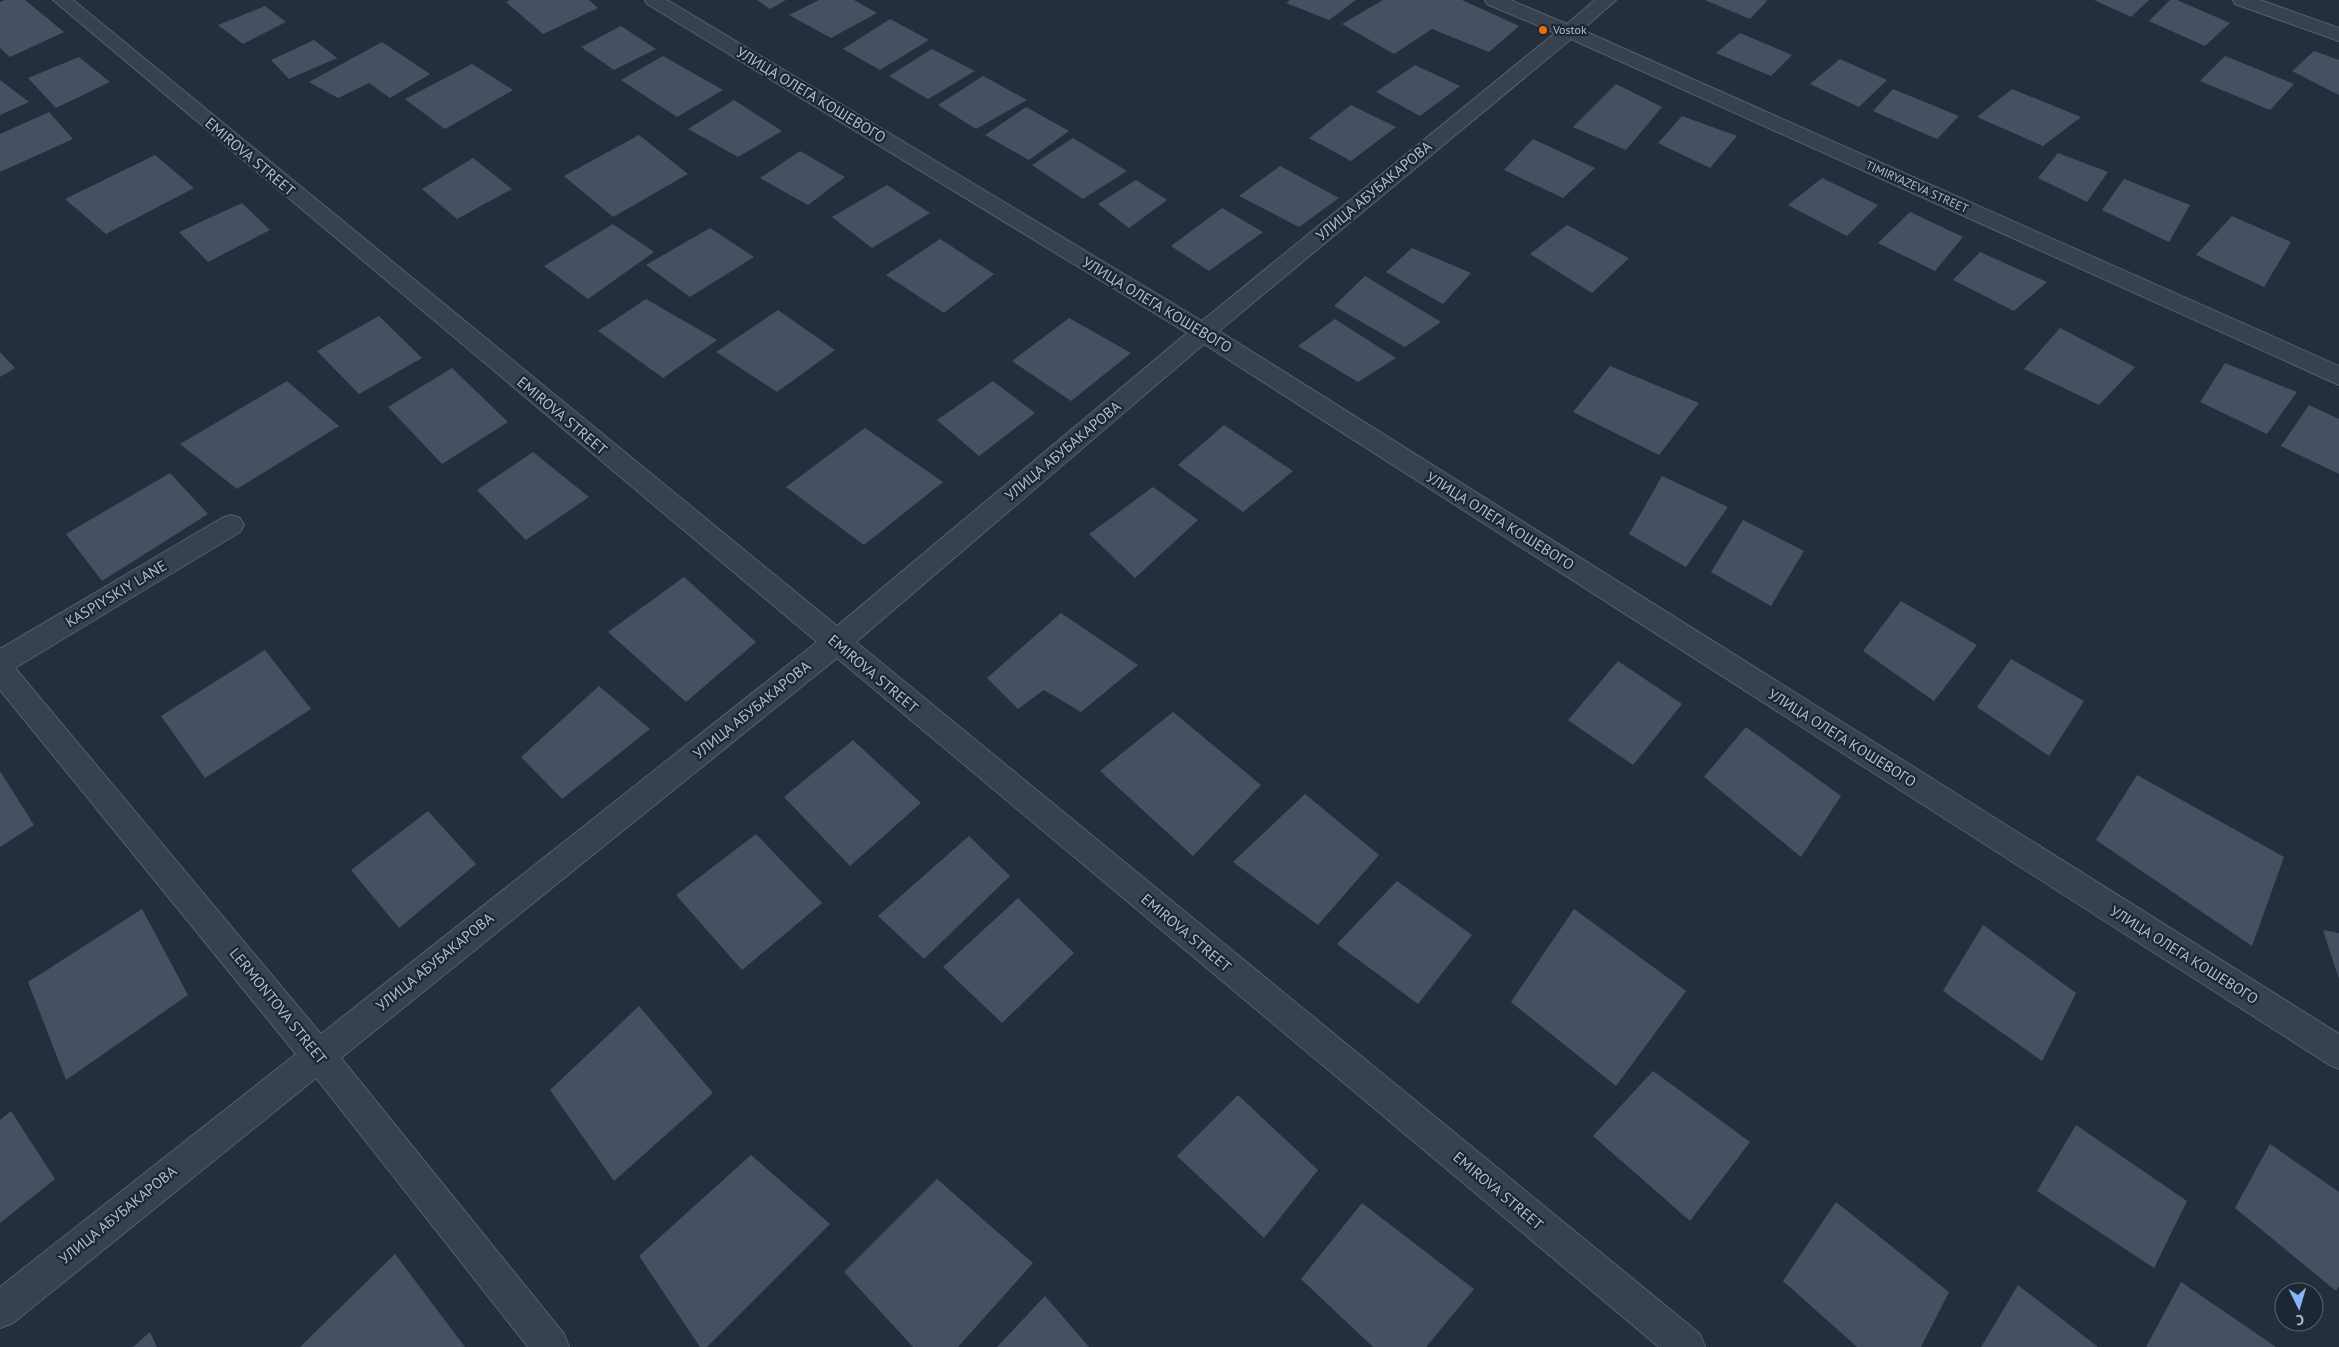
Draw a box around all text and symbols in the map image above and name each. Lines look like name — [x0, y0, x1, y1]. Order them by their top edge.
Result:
place label: Vostok — [1552, 22, 1587, 37]
marker: Vostok — [1537, 24, 1549, 36]
street label: УЛИЦА ОЛЕГА КОШЕВОГО — [733, 42, 889, 147]
street label: EMIROVA STREET — [201, 113, 300, 200]
street label: УЛИЦА АБУБАКАРОВА — [1312, 136, 1436, 245]
street label: TIMIRYAZEVA STREET — [1863, 157, 1971, 216]
street label: УЛИЦА ОЛЕГА КОШЕВОГО — [1079, 252, 1235, 357]
street label: EMIROVA STREET — [513, 372, 612, 459]
street label: УЛИЦА АБУБАКАРОВА — [1001, 396, 1125, 505]
street label: УЛИЦА ОЛЕГА КОШЕВОГО — [1423, 467, 1578, 574]
street label: KASPIYSKIY LANE — [62, 556, 170, 631]
street label: EMIROVA STREET — [824, 630, 923, 717]
street label: УЛИЦА АБУБАКАРОВА — [689, 656, 814, 763]
street label: УЛИЦА ОЛЕГА КОШЕВОГО — [1765, 684, 1920, 791]
street label: EMIROVA STREET — [1137, 889, 1236, 976]
street label: УЛИЦА ОЛЕГА КОШЕВОГО — [2107, 901, 2262, 1008]
street label: УЛИЦА АБУБАКАРОВА — [372, 908, 497, 1015]
street label: LERMONTOVA STREET — [226, 944, 332, 1068]
street label: EMIROVA STREET — [1449, 1147, 1548, 1234]
street label: УЛИЦА АБУБАКАРОВА — [55, 1161, 180, 1268]
north arrow — [2274, 1282, 2324, 1332]
text: С — [2295, 1311, 2305, 1329]

